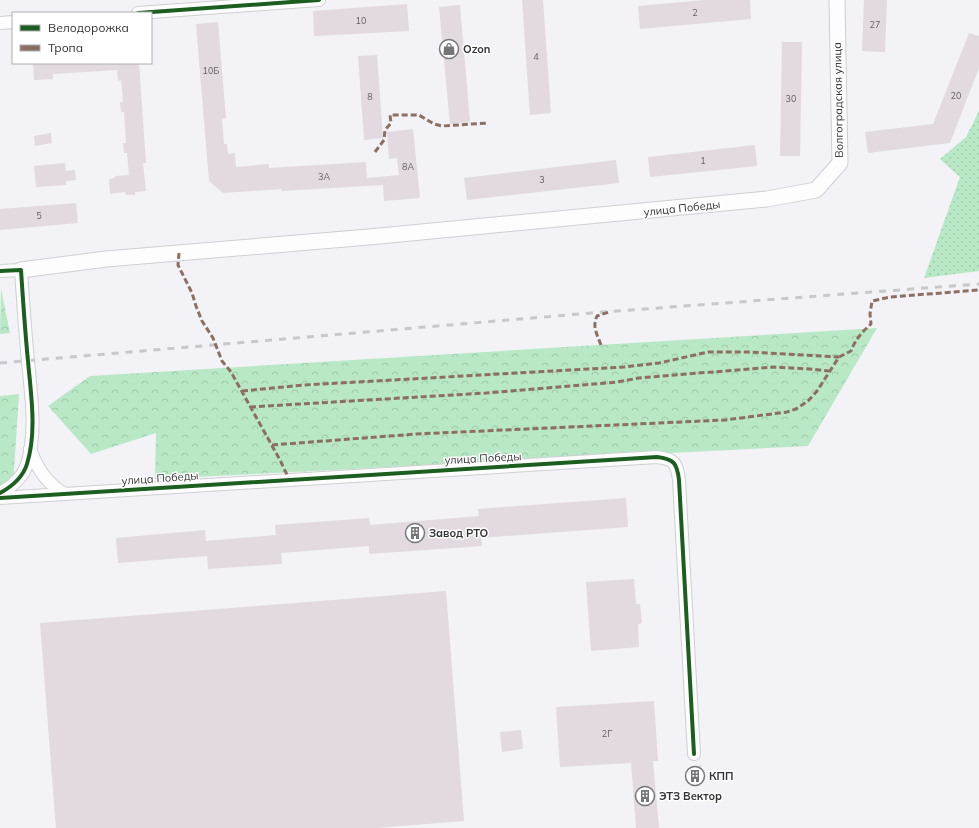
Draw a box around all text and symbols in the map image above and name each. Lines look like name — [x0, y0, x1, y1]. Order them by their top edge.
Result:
house number: 2 — [692, 7, 698, 18]
legend — [12, 12, 152, 64]
house number: 10 — [356, 15, 366, 26]
house number: 27 — [870, 19, 880, 30]
text: Велодорожка — [48, 20, 129, 35]
shop icon: Ozon — [438, 38, 460, 60]
text: Тропа — [48, 40, 83, 55]
place label: Ozon — [463, 42, 490, 56]
street label: Волгоградская улица — [830, 42, 846, 158]
house number: 4 — [533, 51, 539, 62]
house number: 10Б — [203, 65, 219, 76]
house number: 20 — [951, 90, 961, 101]
house number: 8 — [367, 91, 373, 102]
house number: 30 — [786, 93, 796, 104]
house number: 1 — [700, 155, 706, 166]
house number: 8А — [402, 161, 414, 172]
house number: 3А — [318, 171, 330, 182]
house number: 3 — [539, 174, 545, 185]
street label: улица Победы — [643, 197, 721, 219]
house number: 5 — [36, 210, 42, 221]
street label: улица Победы — [444, 449, 522, 467]
street label: улица Победы — [121, 468, 199, 488]
building icon: Завод РТО — [404, 522, 426, 544]
place label: Завод РТО — [429, 526, 489, 540]
house number: 2Г — [602, 728, 612, 739]
building icon: КПП — [684, 765, 706, 787]
place label: КПП — [709, 769, 734, 783]
building icon: ЭТЗ Вектор — [634, 785, 656, 807]
place label: ЭТЗ Вектор — [659, 789, 722, 803]

